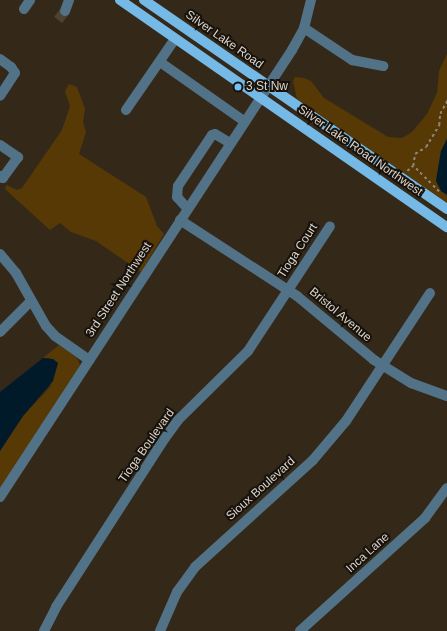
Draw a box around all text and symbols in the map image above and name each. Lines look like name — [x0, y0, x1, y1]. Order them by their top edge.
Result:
street label: Silver Lake Road — [182, 8, 266, 72]
place label: 3 St Nw — [246, 80, 288, 94]
marker: 3 St Nw — [233, 82, 243, 92]
street label: Silver Lake Road Northwest — [295, 102, 425, 200]
street label: Tioga Court — [275, 221, 321, 281]
street label: 3rd Street Northwest — [83, 240, 155, 340]
street label: Bristol Avenue — [306, 285, 374, 345]
street label: Tioga Boulevard — [116, 406, 178, 486]
street label: Sioux Boulevard — [224, 454, 298, 524]
street label: Inca Lane — [344, 530, 392, 576]

